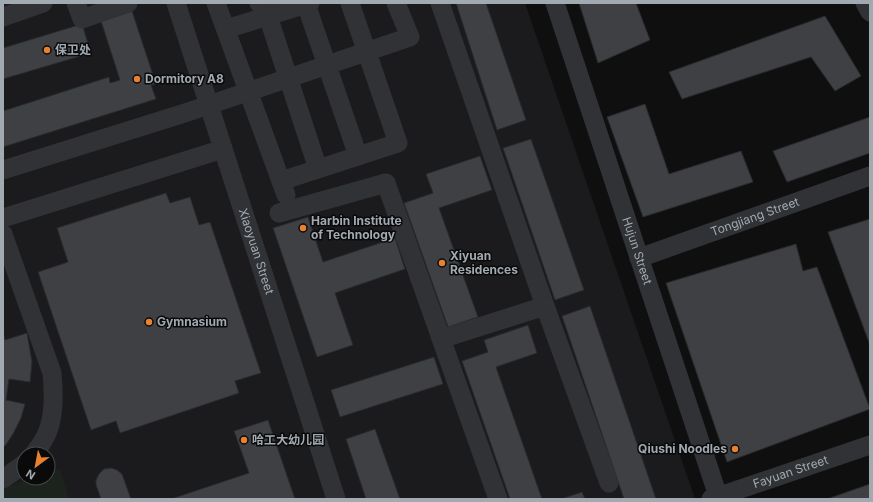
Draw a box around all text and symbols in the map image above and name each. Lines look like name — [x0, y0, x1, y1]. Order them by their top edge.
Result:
place label: 保卫处 — [55, 42, 91, 57]
marker: 保卫处 — [42, 45, 52, 55]
place label: Dormitory A8 — [145, 71, 224, 86]
marker: Dormitory A8 — [132, 74, 142, 84]
street label: Tongjiang Street — [709, 194, 801, 239]
street label: Xiaoyuan Street — [236, 206, 278, 296]
place label: Harbin Institute of Technology — [311, 213, 402, 242]
street label: Hujun Street — [619, 215, 656, 286]
marker: Harbin Institute of Technology — [298, 223, 308, 233]
place label: Xiyuan Residences — [450, 248, 518, 277]
marker: Xiyuan Residences — [437, 258, 447, 268]
place label: Gymnasium — [157, 314, 227, 329]
marker: Gymnasium — [144, 317, 154, 327]
place label: 哈工大幼儿园 — [252, 432, 324, 447]
marker: 哈工大幼儿园 — [239, 435, 249, 445]
place label: Qiushi Noodles — [638, 441, 727, 456]
marker: Qiushi Noodles — [730, 444, 740, 454]
north arrow — [16, 446, 56, 486]
street label: Fayuan Street — [751, 452, 830, 491]
text: N — [23, 466, 38, 483]

